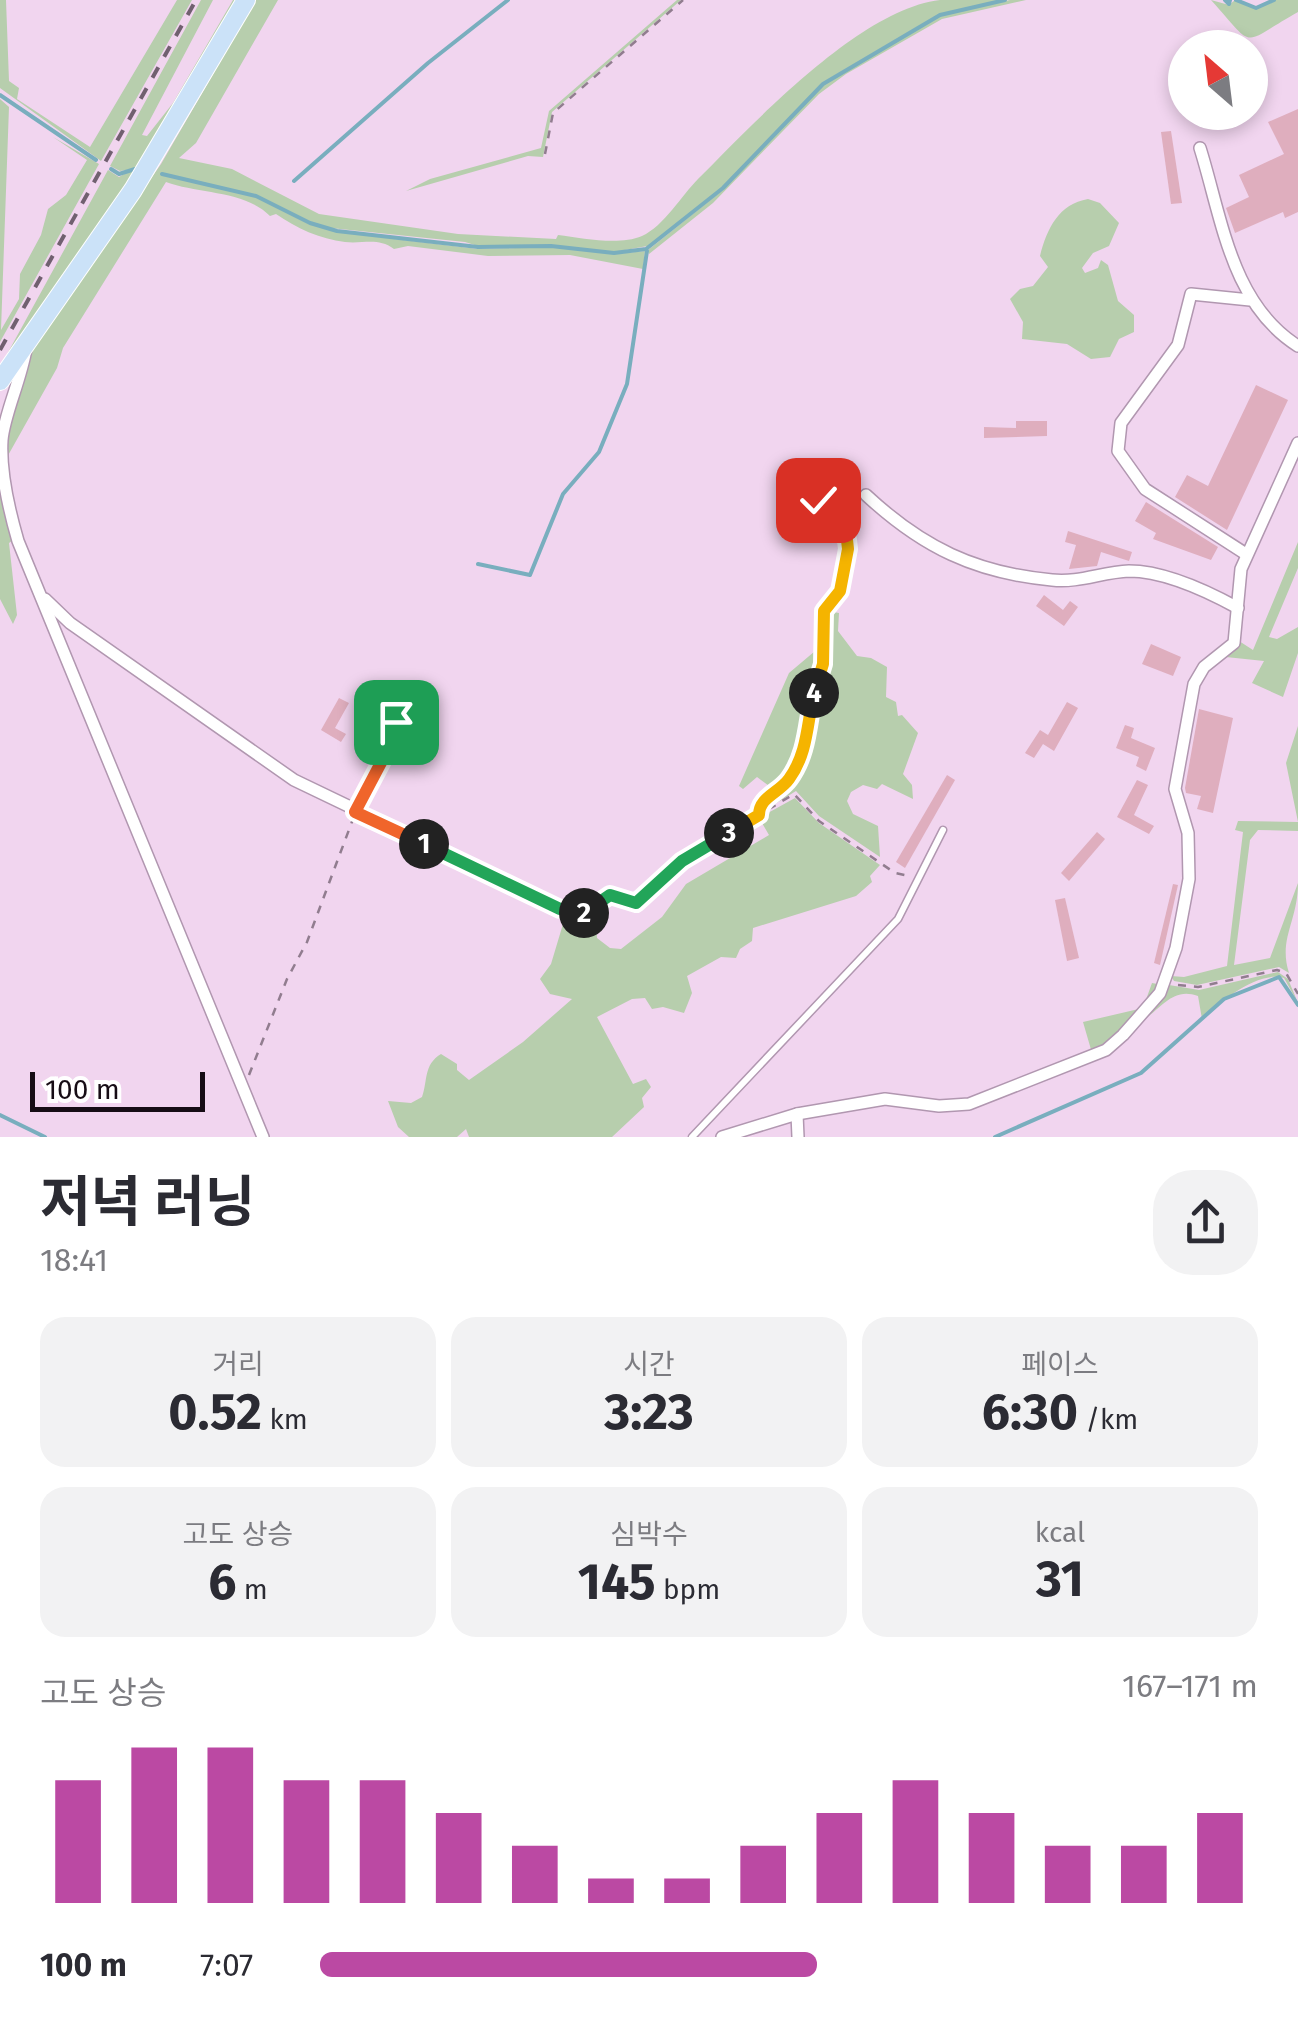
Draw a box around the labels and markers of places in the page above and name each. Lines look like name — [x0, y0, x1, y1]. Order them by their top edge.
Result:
pin — [776, 458, 861, 543]
pin: 4 — [789, 668, 839, 718]
pin — [354, 680, 439, 765]
pin: 3 — [704, 808, 754, 858]
pin: 1 — [399, 819, 449, 869]
pin: 2 — [559, 888, 609, 938]

